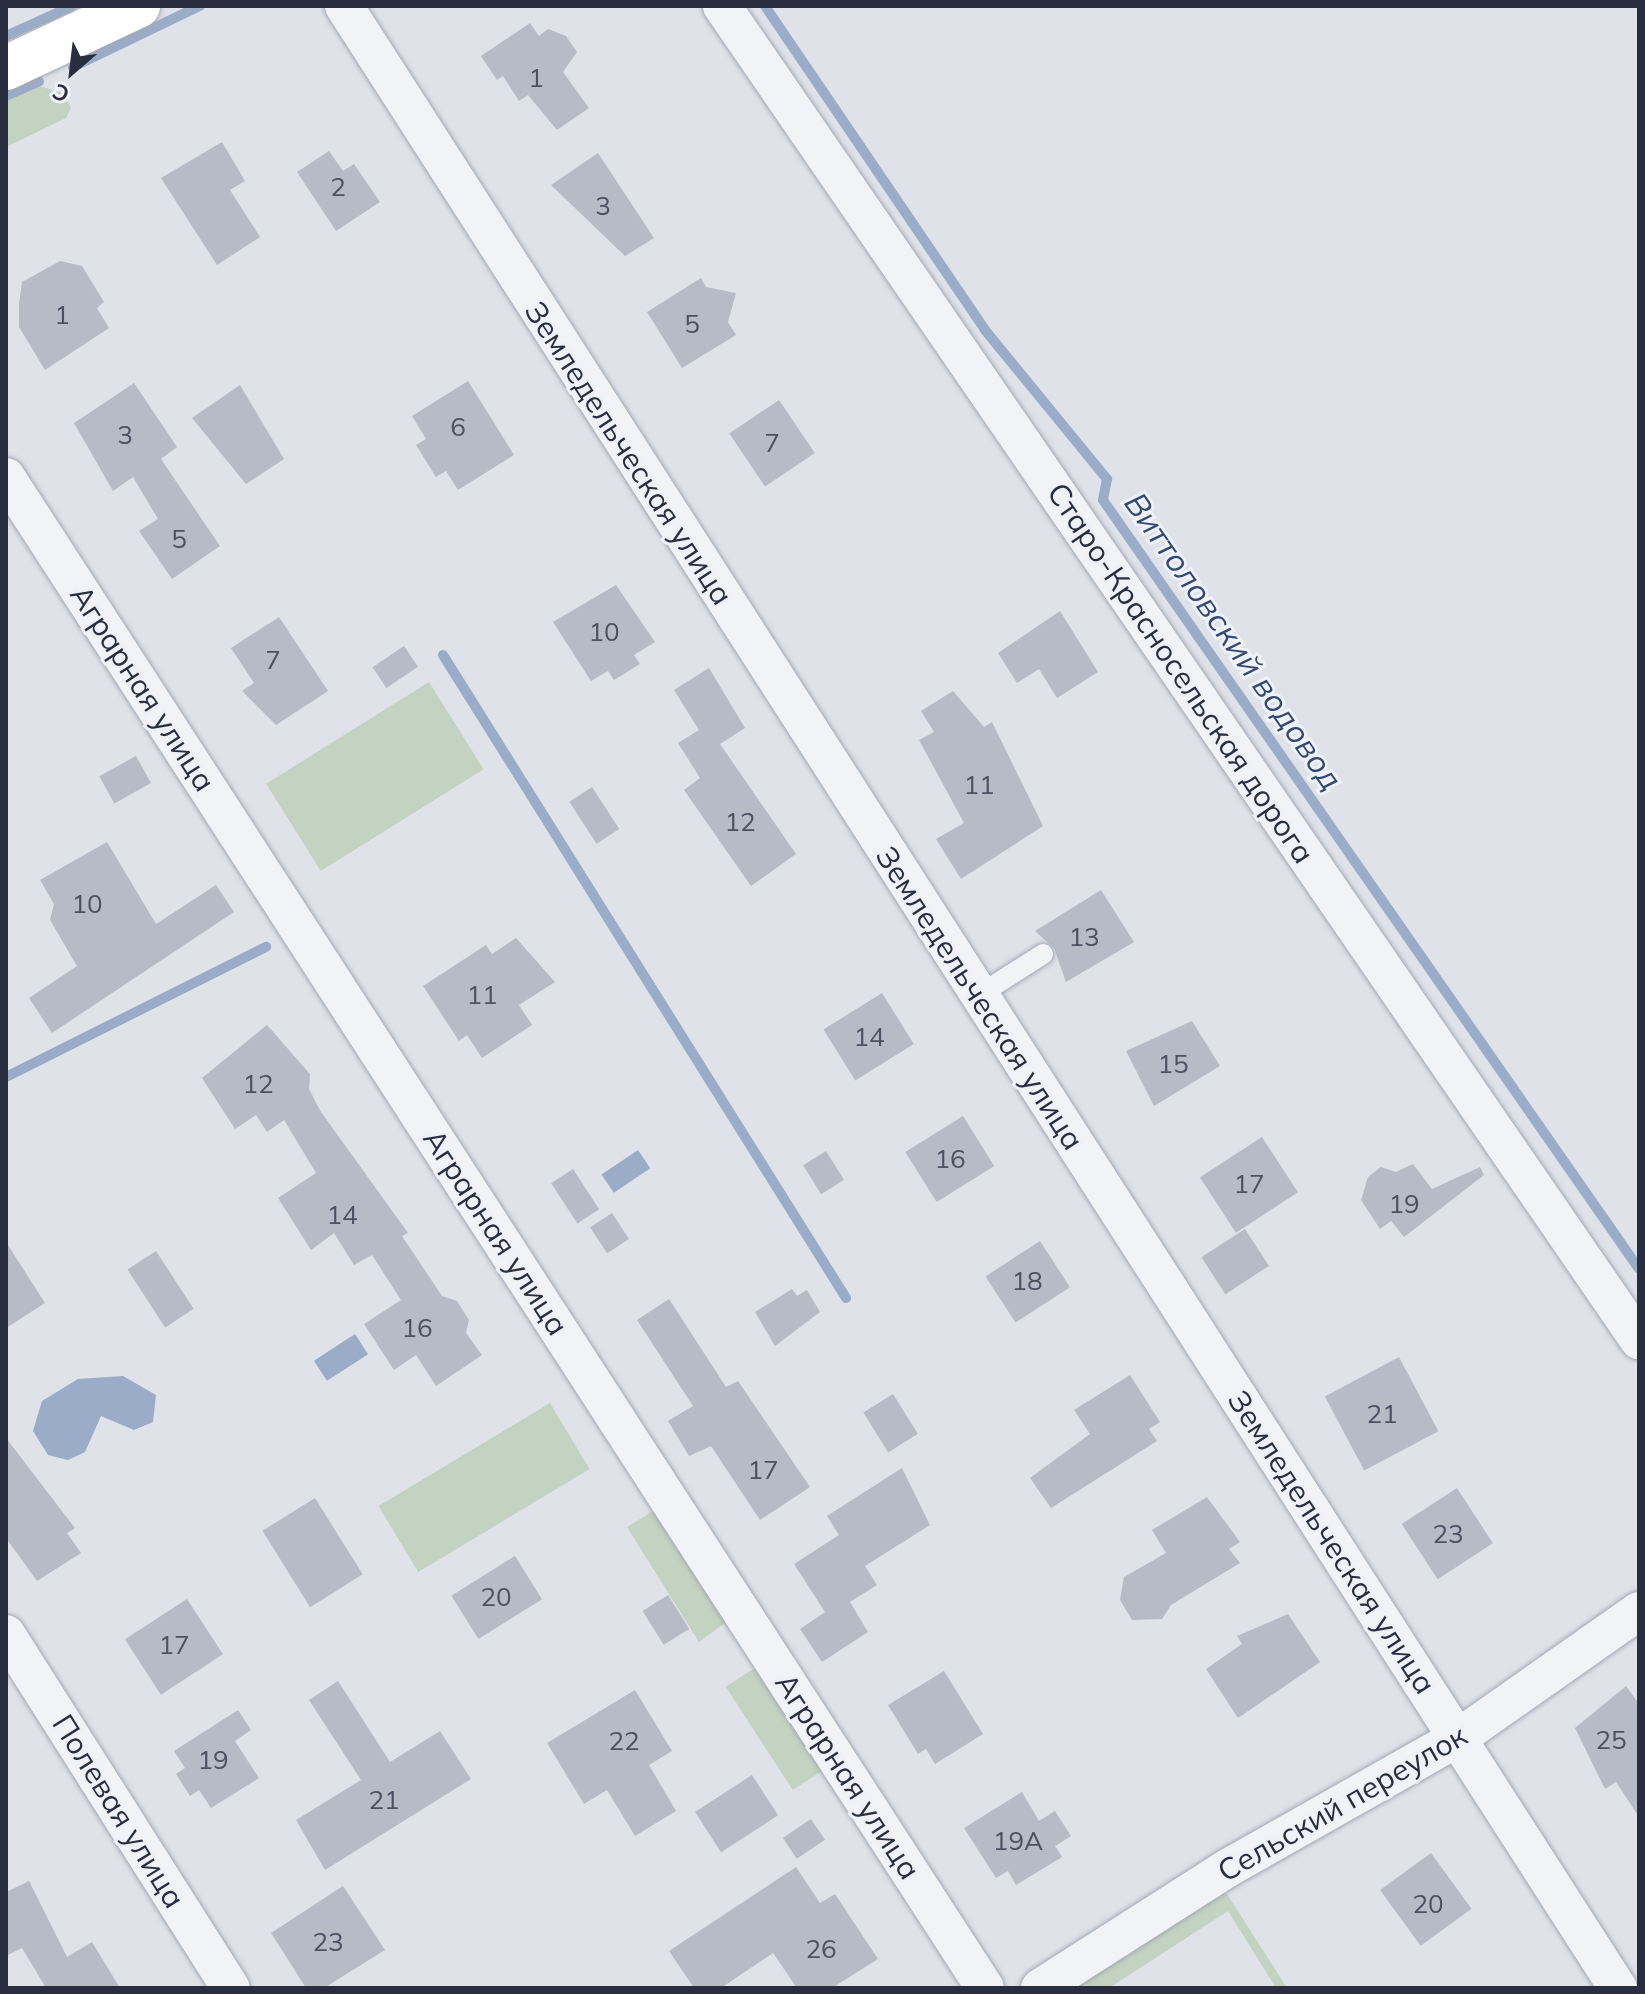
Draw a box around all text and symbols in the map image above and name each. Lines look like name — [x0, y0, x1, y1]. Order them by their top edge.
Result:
north arrow — [32, 32, 112, 112]
house number: 1 — [528, 62, 544, 94]
text: С — [48, 77, 74, 109]
house number: 2 — [330, 171, 346, 203]
house number: 3 — [595, 190, 611, 222]
street label: Земледельческая улица — [517, 295, 741, 611]
house number: 1 — [54, 299, 70, 331]
house number: 5 — [684, 308, 700, 340]
house number: 6 — [450, 411, 466, 443]
house number: 3 — [117, 419, 133, 451]
house number: 7 — [764, 427, 780, 459]
street label: Старо-Красносельская дорога — [1040, 476, 1322, 870]
water label: Виттоловский водовод — [1117, 485, 1351, 797]
house number: 5 — [171, 523, 187, 555]
street label: Аграрная улица — [63, 578, 223, 798]
house number: 10 — [588, 616, 620, 648]
house number: 7 — [265, 644, 281, 676]
house number: 11 — [963, 769, 995, 801]
house number: 12 — [724, 806, 756, 838]
street label: Земледельческая улица — [868, 840, 1092, 1156]
house number: 10 — [71, 888, 103, 920]
house number: 13 — [1068, 921, 1100, 953]
house number: 11 — [466, 979, 498, 1011]
house number: 14 — [853, 1021, 885, 1053]
house number: 15 — [1157, 1048, 1189, 1080]
house number: 12 — [242, 1068, 274, 1100]
street label: Аграрная улица — [416, 1122, 576, 1342]
house number: 16 — [934, 1143, 966, 1175]
house number: 17 — [1233, 1168, 1265, 1200]
house number: 19 — [1388, 1188, 1420, 1220]
house number: 14 — [326, 1199, 358, 1231]
house number: 18 — [1011, 1265, 1043, 1297]
house number: 16 — [401, 1312, 433, 1344]
street label: Земледельческая улица — [1220, 1384, 1444, 1700]
house number: 21 — [1366, 1398, 1398, 1430]
house number: 17 — [747, 1454, 779, 1486]
house number: 23 — [1432, 1518, 1464, 1550]
house number: 20 — [480, 1581, 512, 1613]
house number: 17 — [158, 1629, 190, 1661]
street label: Аграрная улица — [768, 1666, 928, 1886]
street label: Полевая улица — [45, 1708, 193, 1914]
street label: Сельский переулок — [1211, 1717, 1473, 1889]
house number: 25 — [1595, 1724, 1627, 1756]
house number: 22 — [608, 1725, 640, 1757]
house number: 19 — [197, 1744, 229, 1776]
house number: 21 — [368, 1784, 400, 1816]
house number: 19А — [993, 1825, 1043, 1857]
house number: 20 — [1412, 1888, 1444, 1920]
house number: 23 — [312, 1926, 344, 1958]
house number: 26 — [805, 1933, 837, 1965]

